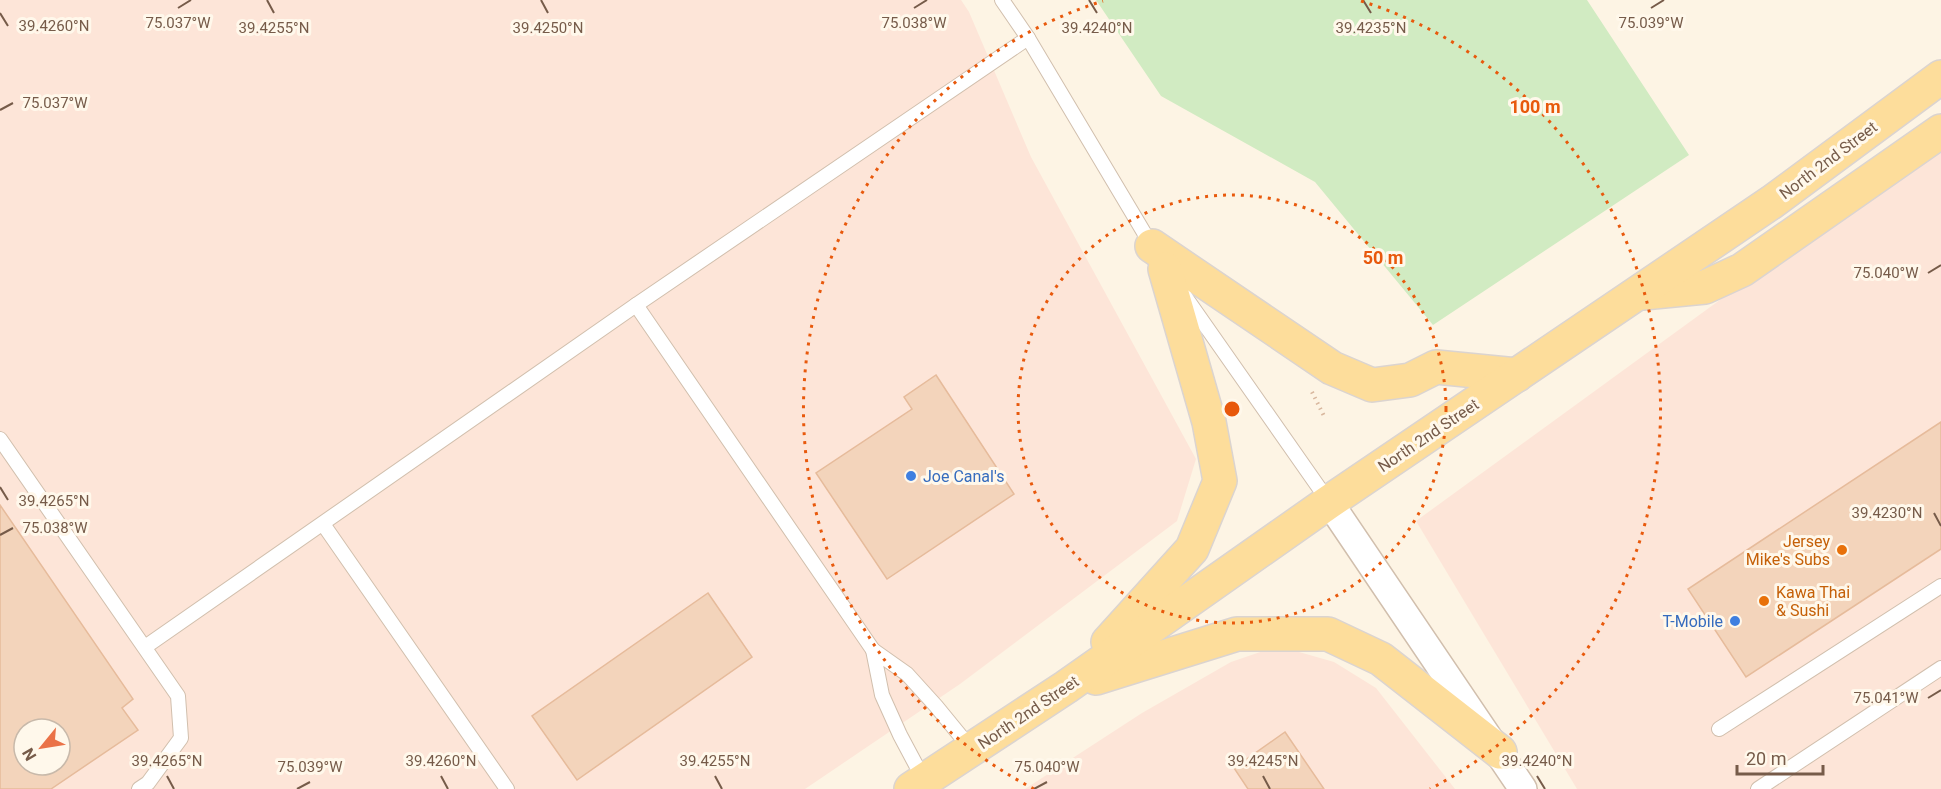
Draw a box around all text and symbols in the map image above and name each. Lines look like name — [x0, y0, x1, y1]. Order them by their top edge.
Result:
text: 75.037°W — [145, 14, 211, 32]
text: 75.038°W — [881, 14, 947, 32]
text: 75.039°W — [1618, 14, 1684, 32]
text: 39.4260°N — [19, 17, 89, 35]
text: 39.4255°N — [239, 19, 309, 37]
text: 39.4250°N — [513, 19, 583, 37]
text: 39.4240°N — [1062, 19, 1132, 37]
text: 39.4235°N — [1336, 19, 1406, 37]
text: 75.037°W — [22, 94, 88, 112]
text: 100 m — [1509, 96, 1561, 117]
street label: North 2nd Street — [1776, 117, 1881, 203]
text: 50 m — [1363, 247, 1403, 268]
text: 75.040°W — [1853, 264, 1919, 282]
street label: North 2nd Street — [1374, 395, 1482, 476]
centre of rings — [1222, 399, 1242, 419]
place label: Joe Canal's — [923, 467, 1004, 486]
marker: Joe Canal's — [904, 469, 918, 483]
text: 39.4265°N — [19, 492, 89, 510]
text: 39.4230°N — [1852, 504, 1922, 522]
text: 75.038°W — [22, 519, 88, 537]
place label: Jersey Mike's Subs — [1746, 532, 1830, 569]
marker: Jersey Mike's Subs — [1835, 543, 1849, 557]
place label: Kawa Thai & Sushi — [1776, 583, 1850, 620]
marker: Kawa Thai & Sushi — [1757, 594, 1771, 608]
place label: T-Mobile — [1663, 612, 1723, 631]
marker: T-Mobile — [1728, 614, 1742, 628]
street label: North 2nd Street — [974, 672, 1082, 753]
text: 75.041°W — [1853, 689, 1919, 707]
north arrow — [12, 717, 72, 777]
scale bar — [1737, 738, 1822, 776]
text: N — [18, 745, 40, 764]
text: 20 m — [1746, 748, 1786, 769]
text: 39.4265°N — [132, 752, 202, 770]
text: 39.4260°N — [406, 752, 476, 770]
text: 39.4255°N — [680, 752, 750, 770]
text: 39.4245°N — [1228, 752, 1298, 770]
text: 39.4240°N — [1502, 752, 1572, 770]
text: 75.039°W — [277, 758, 343, 776]
text: 75.040°W — [1014, 758, 1080, 776]

